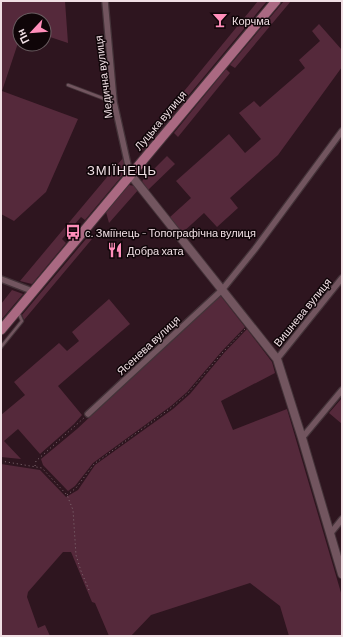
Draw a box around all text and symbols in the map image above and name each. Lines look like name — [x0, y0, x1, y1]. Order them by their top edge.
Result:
bar icon: Корчма — [211, 11, 229, 29]
north arrow — [12, 12, 52, 52]
place label: Корчма — [232, 14, 271, 27]
text: Пн — [14, 27, 32, 46]
street label: Медична вулиця — [91, 35, 115, 119]
street label: Луцька вулиця — [131, 87, 189, 152]
district label: ЗМІЇНЕЦЬ — [87, 162, 157, 178]
bus stop icon: с. Зміїнець - Топографічна вулиця — [64, 223, 82, 241]
place label: с. Зміїнець - Топографічна вулиця — [85, 226, 256, 239]
restaurant icon: Добра хата — [106, 241, 124, 259]
place label: Добра хата — [127, 244, 185, 257]
street label: Вишнева вулиця — [270, 275, 334, 349]
street label: Ясенева вулиця — [114, 312, 182, 378]

